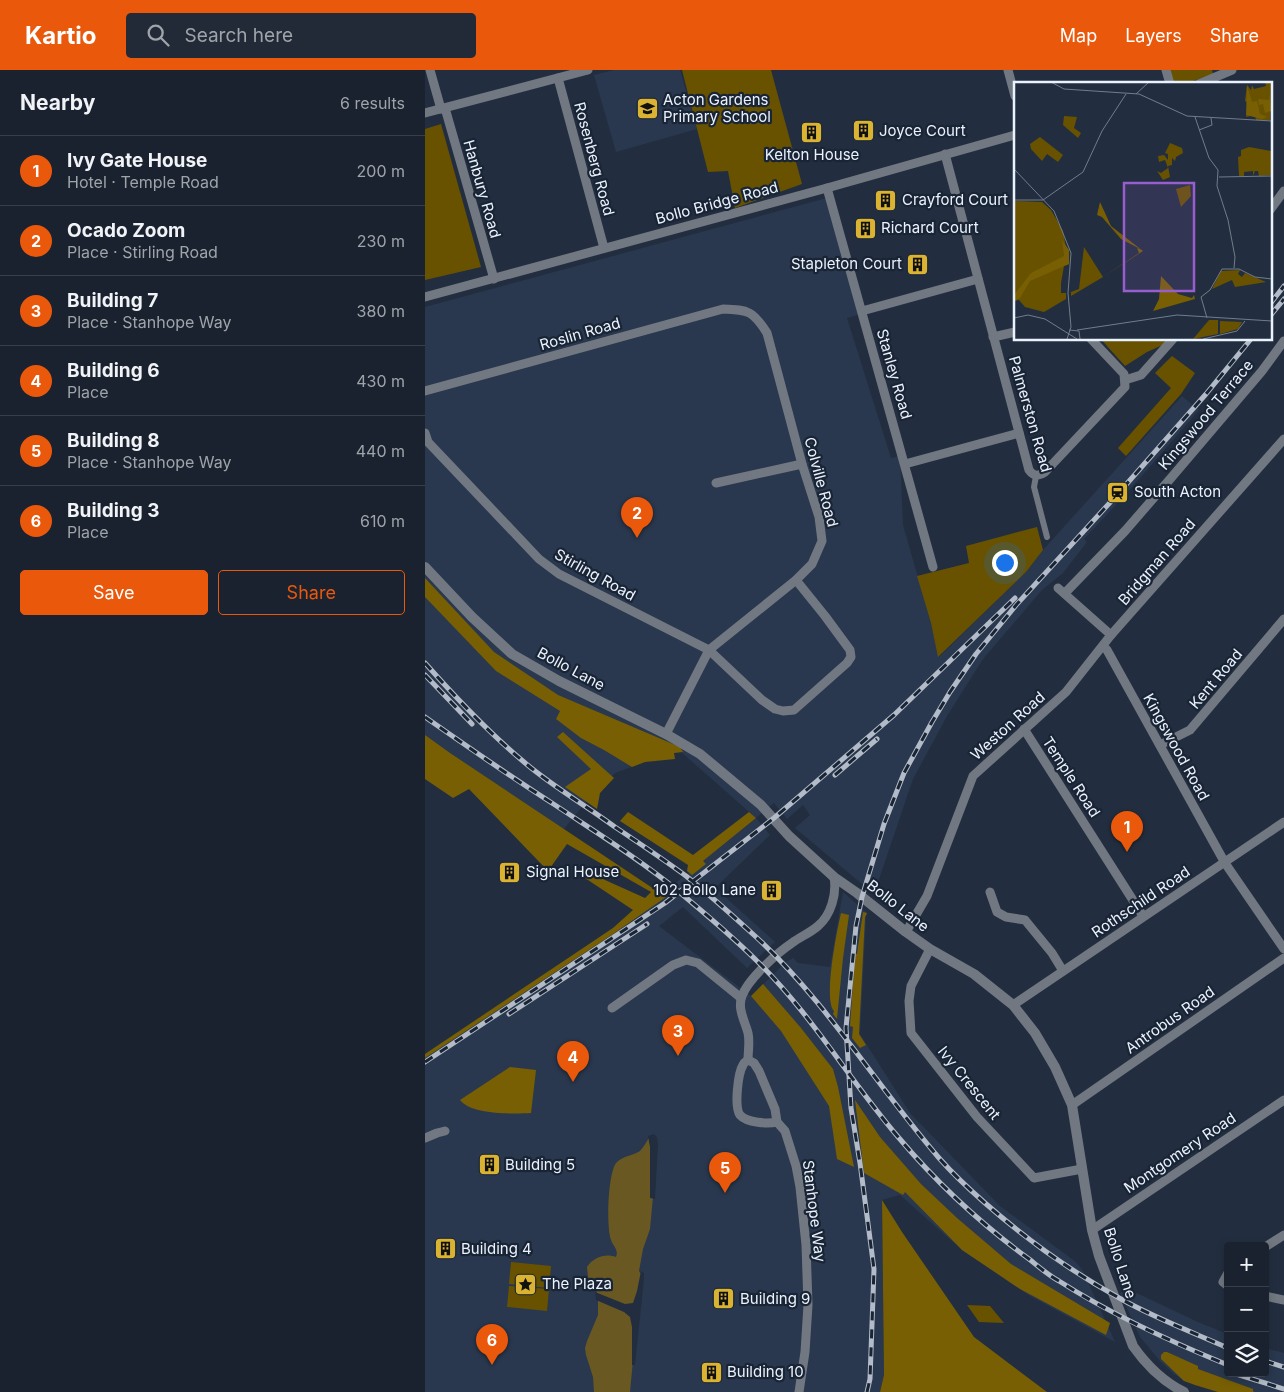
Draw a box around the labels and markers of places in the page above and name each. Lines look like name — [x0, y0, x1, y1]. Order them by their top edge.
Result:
place label: Acton Gardens Primary School — [663, 90, 771, 126]
school or university icon: Acton Gardens Primary School — [635, 97, 659, 121]
building icon: Joyce Court — [851, 119, 875, 143]
building icon: Kelton House — [800, 120, 824, 144]
place label: Joyce Court — [879, 121, 966, 140]
place label: Kelton House — [765, 145, 859, 164]
building icon: Crayford Court — [874, 188, 898, 212]
place label: Crayford Court — [902, 190, 1008, 209]
building icon: Richard Court — [853, 216, 877, 240]
place label: Richard Court — [881, 218, 979, 237]
building icon: Stapleton Court — [906, 252, 930, 276]
place label: Stapleton Court — [791, 254, 902, 273]
station icon: South Acton — [1106, 480, 1130, 504]
place label: South Acton — [1134, 482, 1221, 501]
pin: 2 — [621, 497, 653, 538]
pin: 1 — [1111, 811, 1143, 852]
building icon: Signal House — [498, 860, 522, 884]
place label: Signal House — [526, 862, 619, 881]
building icon: 102 Bollo Lane — [760, 878, 784, 902]
place label: 102 Bollo Lane — [653, 880, 756, 899]
pin: 3 — [662, 1015, 694, 1056]
pin: 4 — [557, 1041, 589, 1082]
pin: 5 — [709, 1152, 741, 1193]
building icon: Building 5 — [477, 1153, 501, 1177]
place label: Building 5 — [505, 1155, 575, 1174]
building icon: Building 4 — [433, 1237, 457, 1261]
place label: Building 4 — [461, 1239, 532, 1258]
place icon: The Plaza — [514, 1272, 538, 1296]
place label: The Plaza — [542, 1274, 612, 1293]
building icon: Building 9 — [712, 1287, 736, 1311]
place label: Building 9 — [740, 1289, 810, 1308]
pin: 6 — [476, 1324, 508, 1365]
building icon: Building 10 — [699, 1360, 723, 1384]
place label: Building 10 — [727, 1362, 804, 1381]

